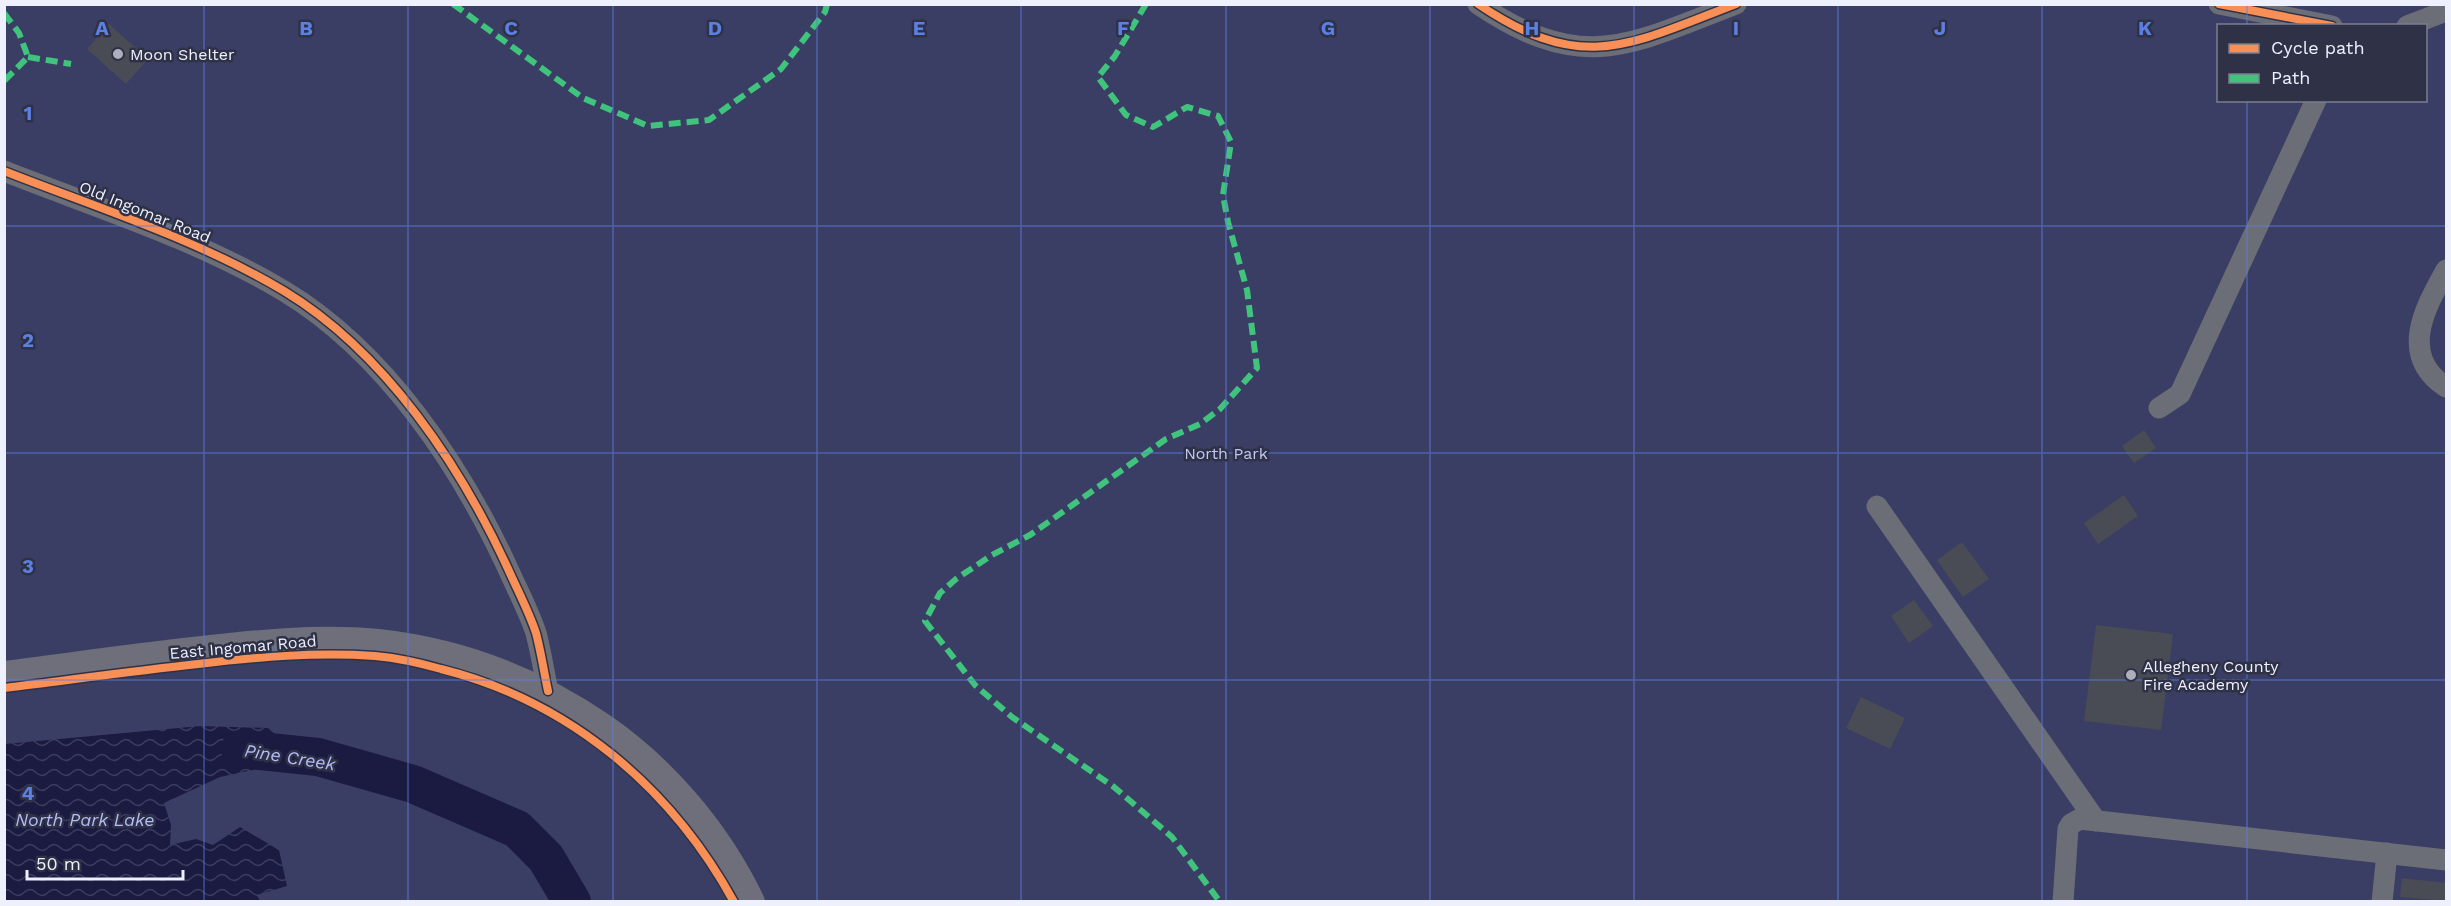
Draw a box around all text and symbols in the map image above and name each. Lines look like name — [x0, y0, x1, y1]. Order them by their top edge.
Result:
text: A — [95, 16, 109, 40]
text: B — [299, 16, 313, 40]
text: C — [504, 16, 518, 40]
text: D — [708, 16, 722, 40]
text: E — [913, 16, 925, 40]
text: F — [1117, 16, 1129, 40]
text: G — [1321, 16, 1335, 40]
text: H — [1525, 16, 1539, 40]
text: I — [1733, 16, 1739, 40]
text: J — [1934, 16, 1946, 40]
text: K — [2138, 16, 2152, 40]
legend — [2217, 24, 2427, 102]
text: Cycle path — [2271, 37, 2365, 58]
place label: Moon Shelter — [130, 45, 235, 64]
marker: Moon Shelter — [111, 47, 125, 61]
text: Path — [2271, 67, 2311, 88]
text: 1 — [24, 101, 32, 125]
street label: Old Ingomar Road — [77, 177, 213, 247]
text: 2 — [22, 328, 34, 352]
park label: North Park — [1184, 444, 1268, 463]
text: 3 — [22, 554, 34, 578]
street label: East Ingomar Road — [169, 631, 317, 663]
place label: Allegheny County Fire Academy — [2143, 657, 2279, 694]
marker: Allegheny County Fire Academy — [2124, 668, 2138, 682]
water label: Pine Creek — [243, 739, 338, 775]
text: 4 — [22, 781, 35, 805]
water label: North Park Lake — [15, 809, 155, 830]
scale bar — [27, 843, 183, 881]
text: 50 m — [36, 853, 81, 874]

